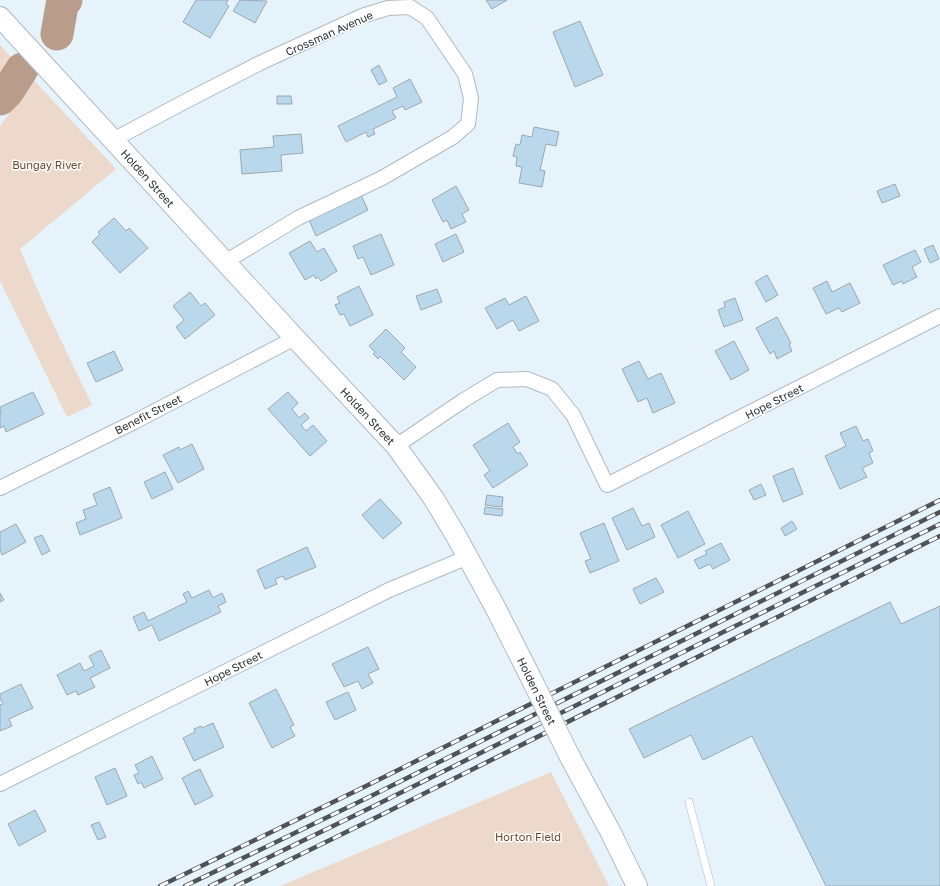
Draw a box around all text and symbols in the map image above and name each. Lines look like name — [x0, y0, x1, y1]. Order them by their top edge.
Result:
street label: Crossman Avenue — [283, 8, 375, 58]
street label: Holden Street — [119, 146, 177, 210]
park label: Bungay River — [12, 158, 82, 171]
street label: Hope Street — [743, 381, 805, 421]
street label: Holden Street — [338, 385, 398, 447]
street label: Benefit Street — [112, 392, 184, 436]
street label: Hope Street — [202, 648, 264, 688]
street label: Holden Street — [515, 655, 559, 727]
park label: Horton Field — [495, 830, 561, 843]

